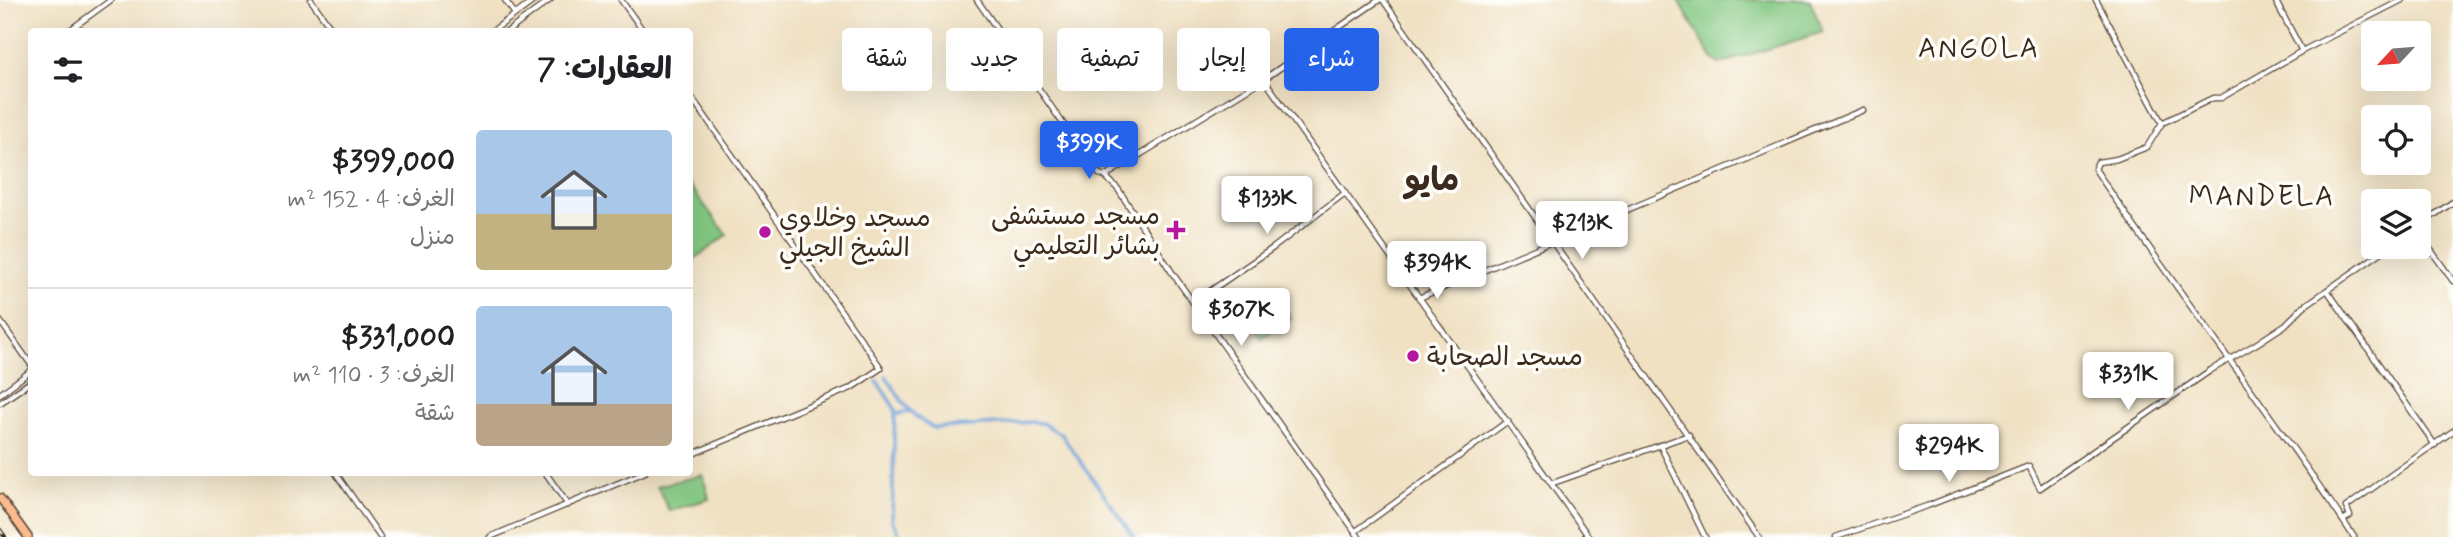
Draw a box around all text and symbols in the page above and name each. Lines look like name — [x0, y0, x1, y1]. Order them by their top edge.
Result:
north arrow — [2361, 21, 2431, 91]
map controls — [2361, 21, 2431, 259]
chip: شقة — [842, 28, 932, 91]
chip: جديد — [946, 28, 1043, 91]
chip: تصفية — [1057, 28, 1163, 91]
chip: إيجار — [1177, 28, 1270, 91]
chip: شراء — [1284, 28, 1379, 91]
district label: ANGOLA — [1918, 31, 2040, 68]
text: العقارات: 7 — [537, 50, 672, 89]
icon: filters — [49, 51, 87, 89]
button: locate — [2361, 105, 2431, 175]
pin: $399K — [1040, 122, 1138, 181]
text: $399K — [1056, 129, 1122, 159]
text: $399,000 — [332, 142, 455, 181]
icon: home — [532, 158, 616, 242]
district label: مايو — [1402, 159, 1459, 203]
pin: $133K — [1218, 176, 1316, 236]
district label: MANDELA — [2189, 179, 2335, 216]
text: $133K — [1237, 184, 1297, 214]
text: الغرف: 4 · 152 m² — [288, 185, 455, 215]
button: layers — [2361, 189, 2431, 259]
place label: مسجد مستشفى بشائر التعليمي — [991, 200, 1160, 268]
place label: مسجد وخلاوي الشيخ الجيلي — [779, 202, 931, 270]
pin: $213K — [1533, 202, 1631, 261]
text: $213K — [1552, 209, 1612, 239]
marker: مسجد مستشفى بشائر التعليمي — [1166, 220, 1186, 240]
text: منزل — [410, 223, 455, 253]
marker: مسجد وخلاوي الشيخ الجيلي — [757, 224, 773, 240]
pin: $394K — [1388, 242, 1486, 301]
text: $394K — [1403, 249, 1471, 279]
pin: $307K — [1192, 288, 1290, 348]
text: $307K — [1208, 296, 1274, 326]
text: $331,000 — [341, 318, 455, 357]
icon: home — [532, 334, 616, 418]
place label: مسجد الصحابة — [1427, 341, 1583, 375]
marker: مسجد الصحابة — [1405, 348, 1421, 364]
pin: $331K — [2079, 352, 2177, 412]
text: $331K — [2099, 360, 2157, 390]
text: الغرف: 3 · 110 m² — [293, 361, 455, 391]
text: شقة — [415, 399, 455, 429]
pin: $294K — [1900, 424, 1998, 484]
text: $294K — [1915, 432, 1983, 462]

